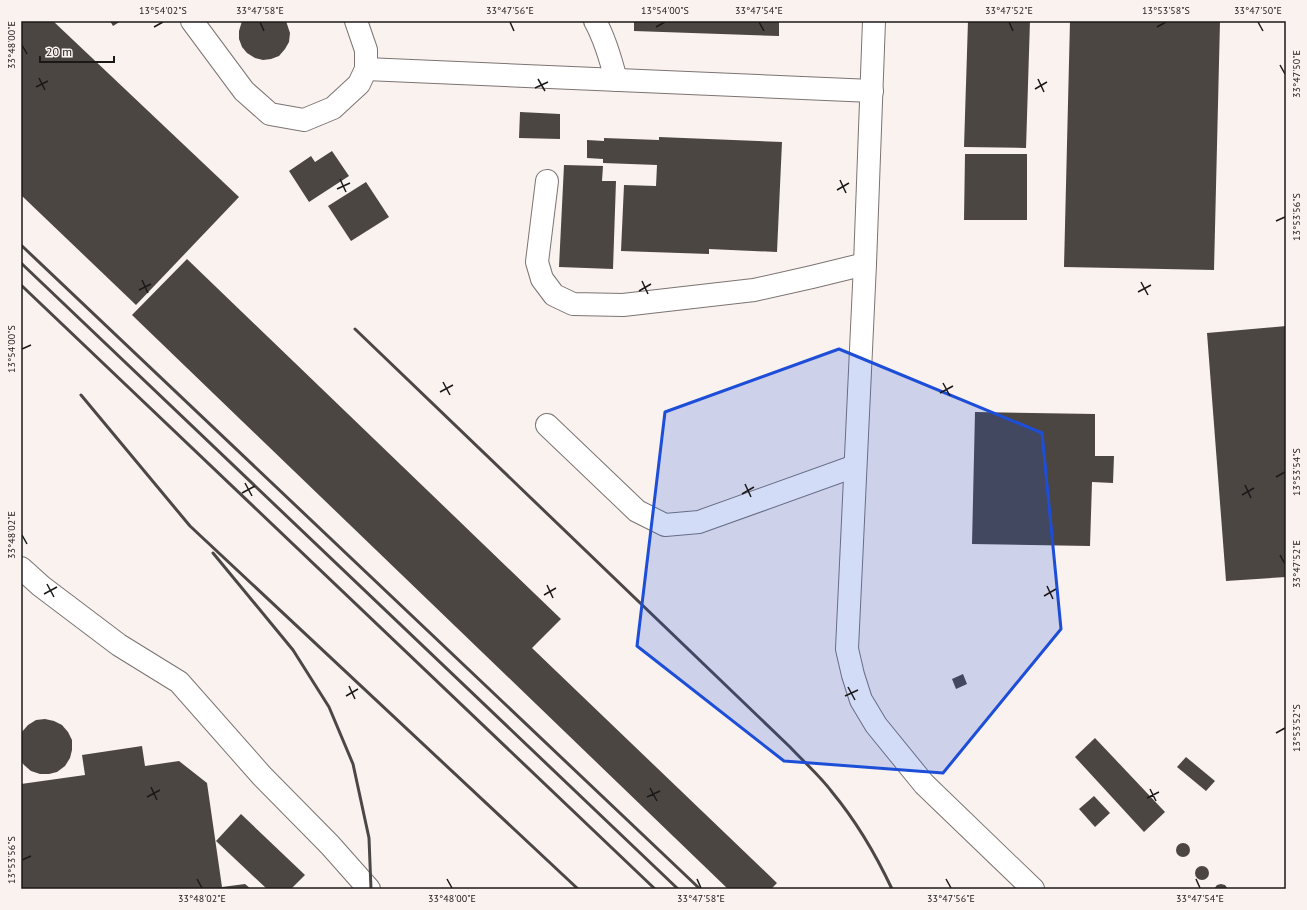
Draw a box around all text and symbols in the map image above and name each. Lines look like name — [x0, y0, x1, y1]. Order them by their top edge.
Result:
text: 13°54'02"S — [139, 4, 187, 17]
text: 33°47'58"E — [236, 4, 284, 17]
text: 33°47'56"E — [486, 4, 534, 17]
text: 13°54'00"S — [641, 4, 689, 17]
text: 33°47'54"E — [735, 4, 783, 17]
text: 33°47'52"E — [985, 4, 1033, 17]
text: 13°53'58"S — [1142, 4, 1190, 17]
text: 33°47'50"E — [1234, 4, 1282, 17]
text: 33°48'00"E — [5, 21, 18, 69]
scale bar — [40, 38, 114, 64]
text: 20 m — [46, 44, 72, 59]
text: 33°47'50"E — [1290, 50, 1303, 98]
text: 13°53'56"S — [1290, 193, 1303, 241]
text: 13°54'00"S — [5, 325, 18, 373]
text: 13°53'54"S — [1290, 448, 1303, 496]
text: 33°48'02"E — [5, 511, 18, 559]
text: 33°47'52"E — [1290, 540, 1303, 588]
text: 13°53'52"S — [1290, 704, 1303, 752]
text: 13°53'56"S — [5, 836, 18, 884]
text: 33°48'02"E — [178, 892, 226, 905]
text: 33°48'00"E — [428, 892, 476, 905]
text: 33°47'58"E — [677, 892, 725, 905]
text: 33°47'56"E — [927, 892, 975, 905]
text: 33°47'54"E — [1176, 892, 1224, 905]

